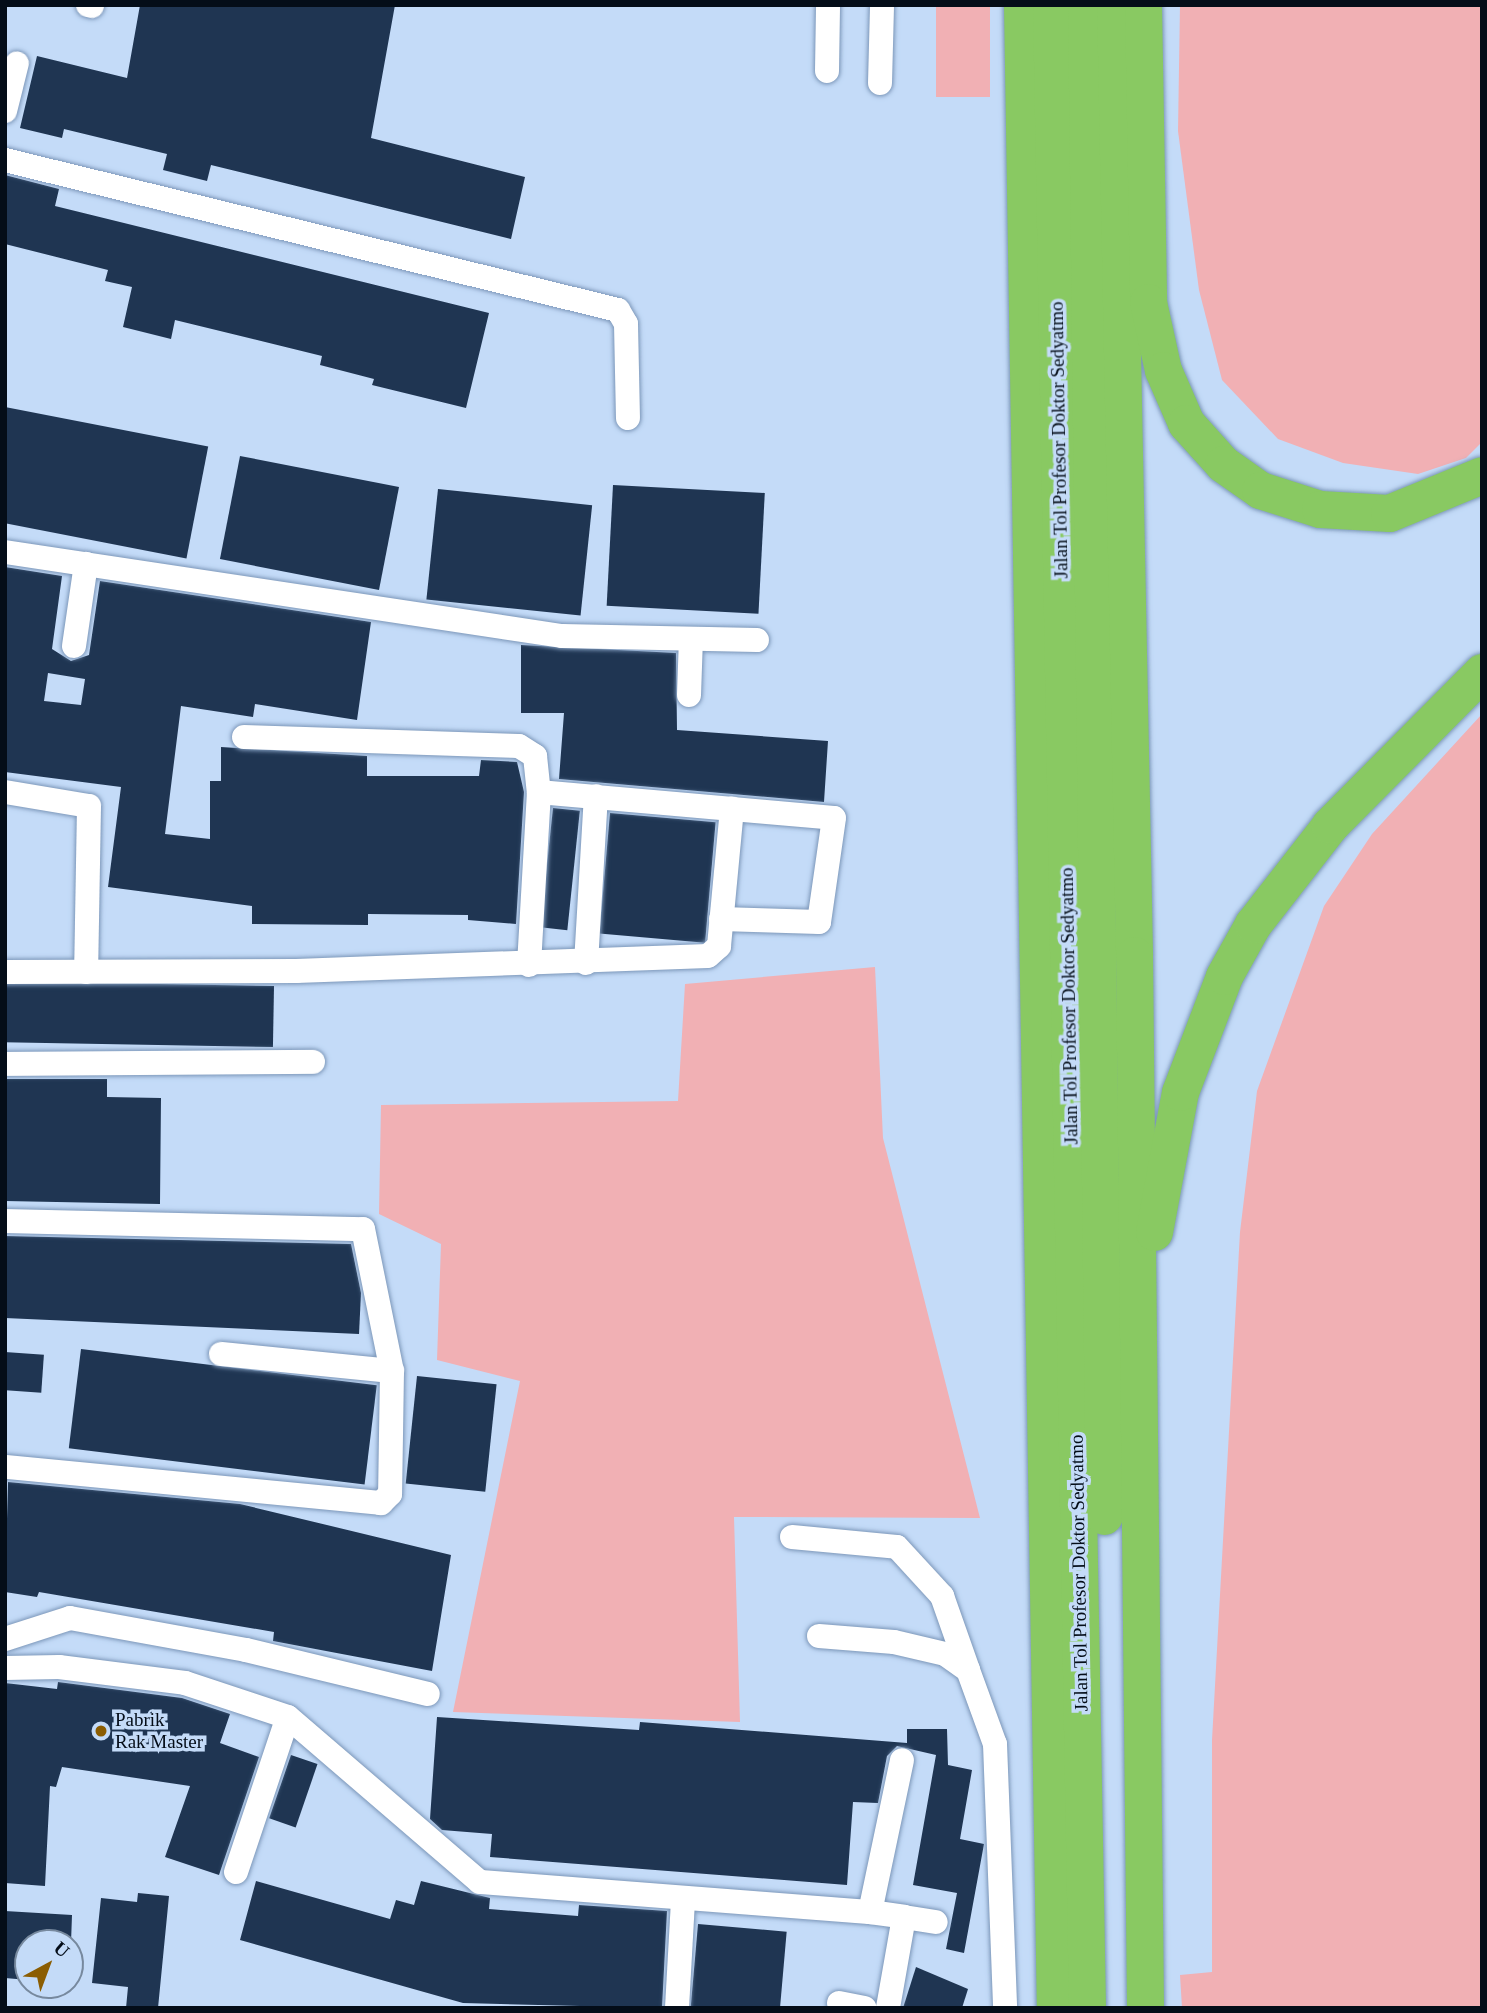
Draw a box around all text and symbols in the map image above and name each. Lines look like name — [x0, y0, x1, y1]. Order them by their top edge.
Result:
street label: Jalan Tol Profesor Doktor Sedyatmo — [1045, 301, 1073, 579]
street label: Jalan Tol Profesor Doktor Sedyatmo — [1055, 867, 1083, 1145]
street label: Jalan Tol Profesor Doktor Sedyatmo — [1065, 1434, 1093, 1712]
place label: Pabrik Rak Master — [115, 1709, 203, 1753]
marker: Pabrik Rak Master — [93, 1723, 109, 1739]
north arrow — [14, 1929, 84, 1999]
text: U — [50, 1937, 74, 1962]

